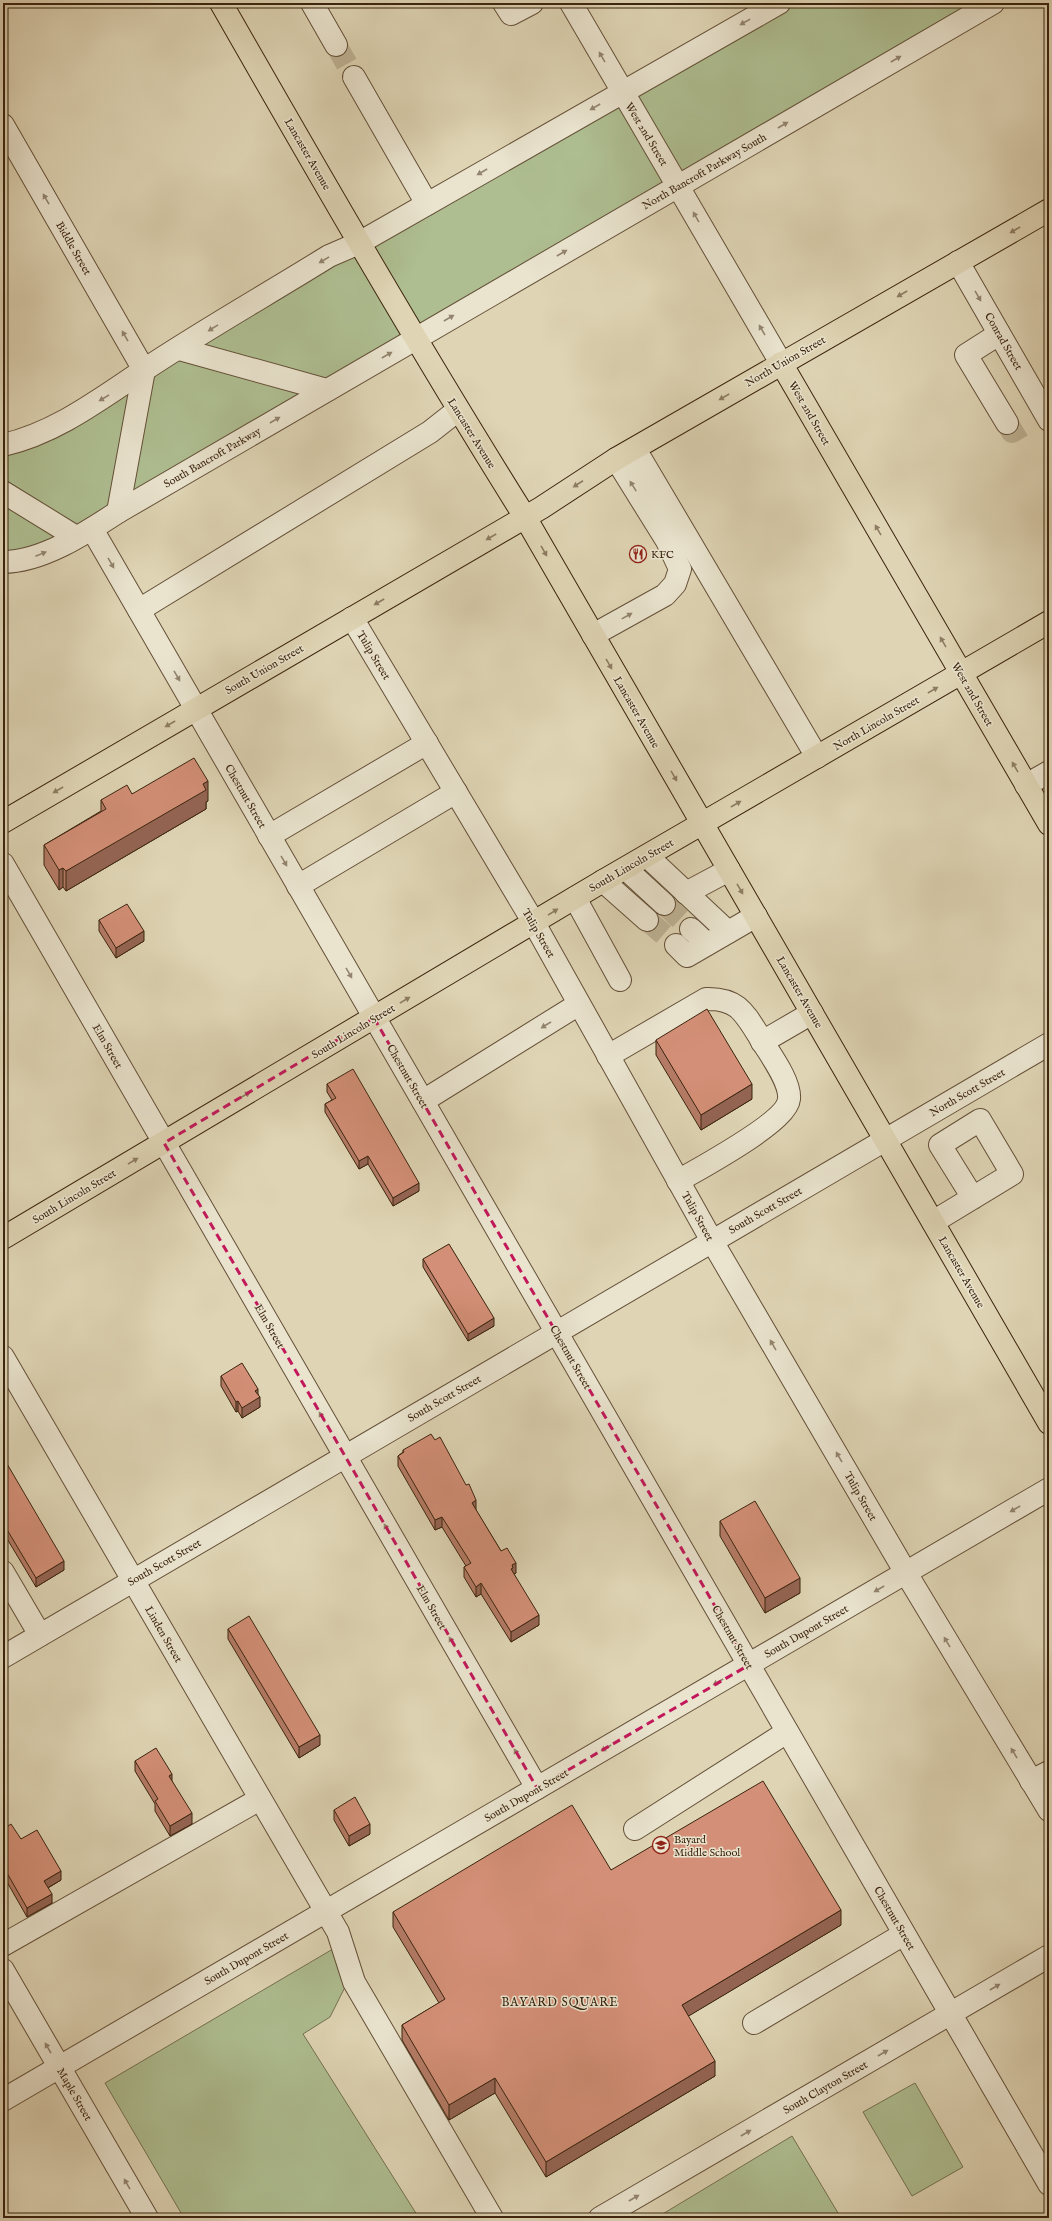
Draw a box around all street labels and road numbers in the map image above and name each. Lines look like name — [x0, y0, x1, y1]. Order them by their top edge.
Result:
street label: West 2nd Street — [622, 100, 671, 169]
street label: Lancaster Avenue — [281, 116, 333, 193]
street label: North Bancroft Parkway South — [640, 130, 769, 213]
street label: Biddle Street — [52, 219, 94, 278]
street label: Conrad Street — [981, 310, 1025, 373]
street label: North Union Street — [743, 333, 828, 391]
street label: West 2nd Street — [785, 379, 833, 448]
street label: Lancaster Avenue — [444, 396, 498, 471]
street label: South Bancroft Parkway — [161, 424, 264, 491]
street label: Tulip Street — [353, 629, 393, 683]
street label: South Union Street — [223, 642, 307, 698]
street label: West 2nd Street — [948, 660, 996, 729]
street label: Lancaster Avenue — [610, 674, 662, 751]
street label: North Lincoln Street — [831, 693, 922, 754]
street label: Chestnut Street — [221, 762, 269, 831]
street label: South Lincoln Street — [587, 836, 676, 896]
street label: Tulip Street — [518, 906, 558, 961]
street label: Lancaster Avenue — [773, 954, 825, 1031]
street label: South Lincoln Street — [309, 1001, 398, 1062]
street label: Elm Street — [89, 1022, 126, 1071]
street label: Chestnut Street — [383, 1042, 431, 1111]
street label: North Scott Street — [927, 1066, 1008, 1120]
street label: South Lincoln Street — [30, 1166, 119, 1227]
street label: South Scott Street — [726, 1184, 805, 1238]
street label: Tulip Street — [678, 1189, 717, 1244]
street label: Lancaster Avenue — [935, 1234, 987, 1311]
street label: Elm Street — [251, 1302, 288, 1351]
street label: Chestnut Street — [546, 1323, 594, 1392]
street label: South Scott Street — [405, 1372, 484, 1426]
street label: Tulip Street — [840, 1469, 880, 1524]
street label: South Scott Street — [125, 1536, 204, 1590]
street label: Elm Street — [413, 1583, 450, 1632]
street label: South Dupont Street — [762, 1602, 851, 1662]
street label: Chestnut Street — [708, 1603, 756, 1672]
street label: Linden Street — [141, 1604, 185, 1666]
street label: South Dupont Street — [482, 1766, 571, 1826]
street label: Chestnut Street — [870, 1884, 918, 1953]
street label: South Dupont Street — [202, 1929, 291, 1989]
street label: South Clayton Street — [781, 2058, 871, 2118]
street label: Maple Street — [53, 2066, 95, 2124]

